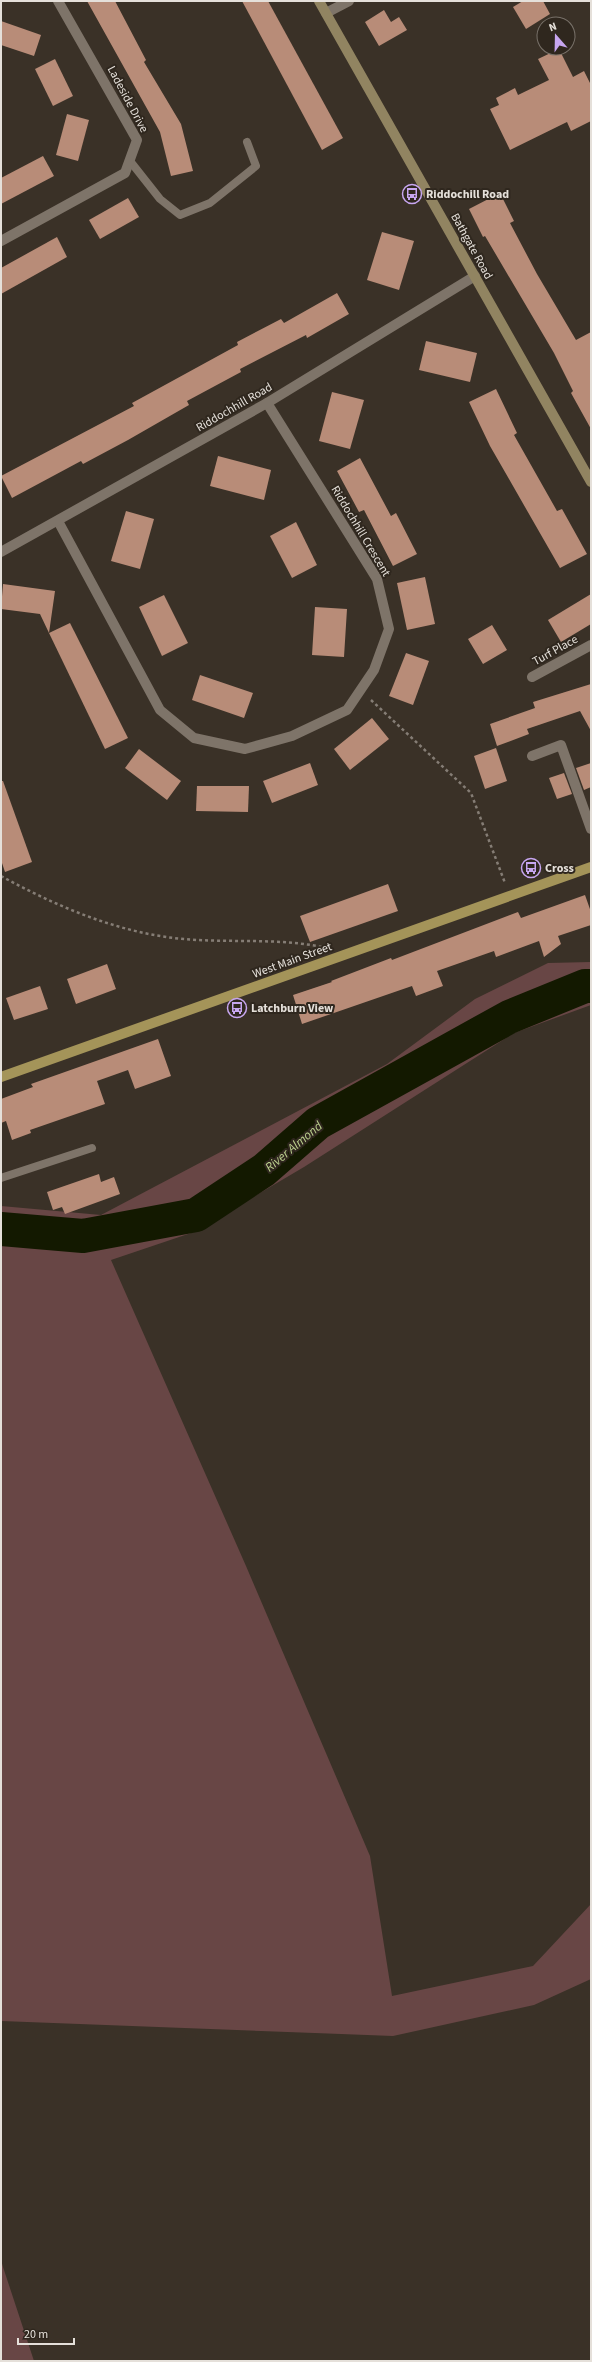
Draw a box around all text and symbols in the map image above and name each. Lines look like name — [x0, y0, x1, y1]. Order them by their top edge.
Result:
north arrow — [536, 16, 576, 56]
text: N — [547, 19, 559, 35]
street label: Ladeside Drive — [103, 63, 152, 136]
bus stop icon: Riddochill Road — [401, 183, 423, 205]
place label: Riddochill Road — [426, 186, 509, 203]
street label: Bathgate Road — [446, 210, 497, 282]
street label: Riddochhill Road — [193, 379, 275, 436]
street label: Riddochhill Crescent — [327, 483, 394, 580]
street label: Turf Place — [529, 631, 581, 670]
bus stop icon: Cross — [520, 857, 542, 879]
place label: Cross — [545, 860, 574, 877]
street label: West Main Street — [250, 938, 334, 983]
bus stop icon: Latchburn View — [226, 997, 248, 1019]
place label: Latchburn View — [251, 1000, 334, 1017]
water label: River Almond — [261, 1117, 327, 1176]
scale bar — [18, 2320, 74, 2346]
text: 20 m — [24, 2326, 48, 2343]

